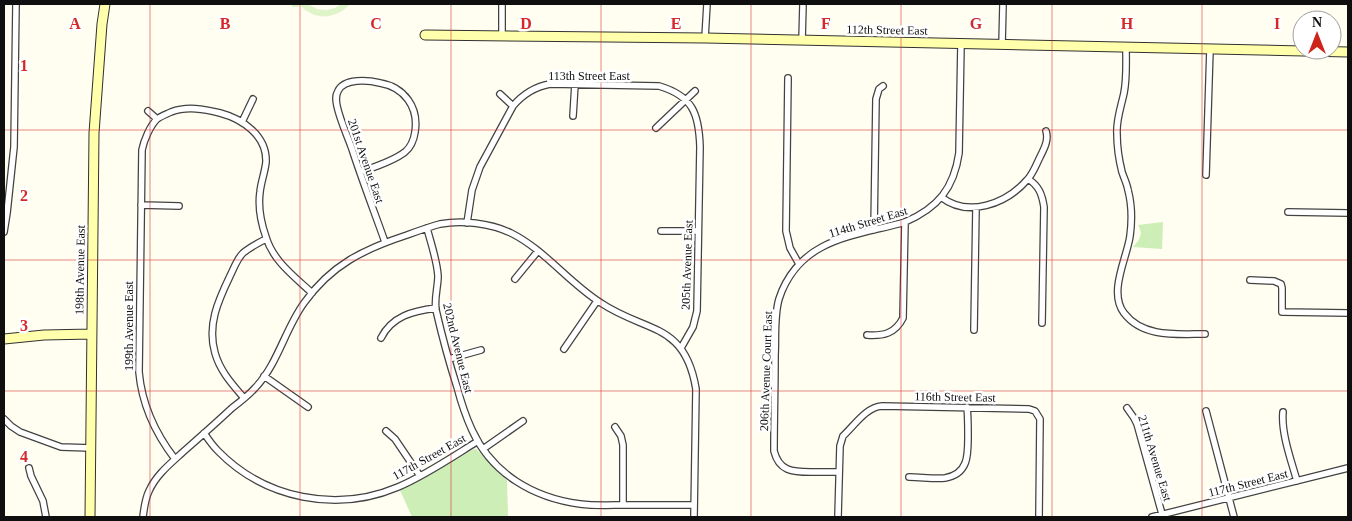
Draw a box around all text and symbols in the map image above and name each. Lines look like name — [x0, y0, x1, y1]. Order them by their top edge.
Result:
north arrow — [1292, 10, 1342, 60]
text: A — [69, 15, 81, 32]
text: B — [220, 15, 231, 32]
text: C — [370, 15, 382, 32]
text: D — [520, 15, 532, 32]
text: E — [671, 15, 681, 32]
text: F — [821, 15, 831, 32]
text: G — [970, 15, 983, 32]
text: H — [1121, 15, 1134, 32]
text: I — [1274, 15, 1280, 32]
text: N — [1312, 15, 1322, 30]
street label: 112th Street East — [846, 22, 929, 38]
text: 1 — [20, 57, 28, 74]
street label: 113th Street East — [548, 69, 630, 83]
street label: 201st Avenue East — [345, 117, 387, 206]
text: 2 — [20, 187, 28, 204]
street label: 114th Street East — [827, 203, 910, 241]
street label: 205th Avenue East — [678, 219, 696, 310]
street label: 198th Avenue East — [72, 224, 88, 315]
street label: 199th Avenue East — [122, 280, 136, 371]
street label: 202nd Avenue East — [440, 301, 476, 395]
street label: 206th Avenue Court East — [757, 310, 775, 431]
text: 3 — [20, 317, 28, 334]
street label: 116th Street East — [914, 389, 997, 405]
street label: 211th Avenue East — [1135, 413, 1175, 503]
street label: 117th Street East — [390, 431, 469, 483]
text: 4 — [20, 448, 28, 465]
street label: 117th Street East — [1207, 466, 1290, 500]

